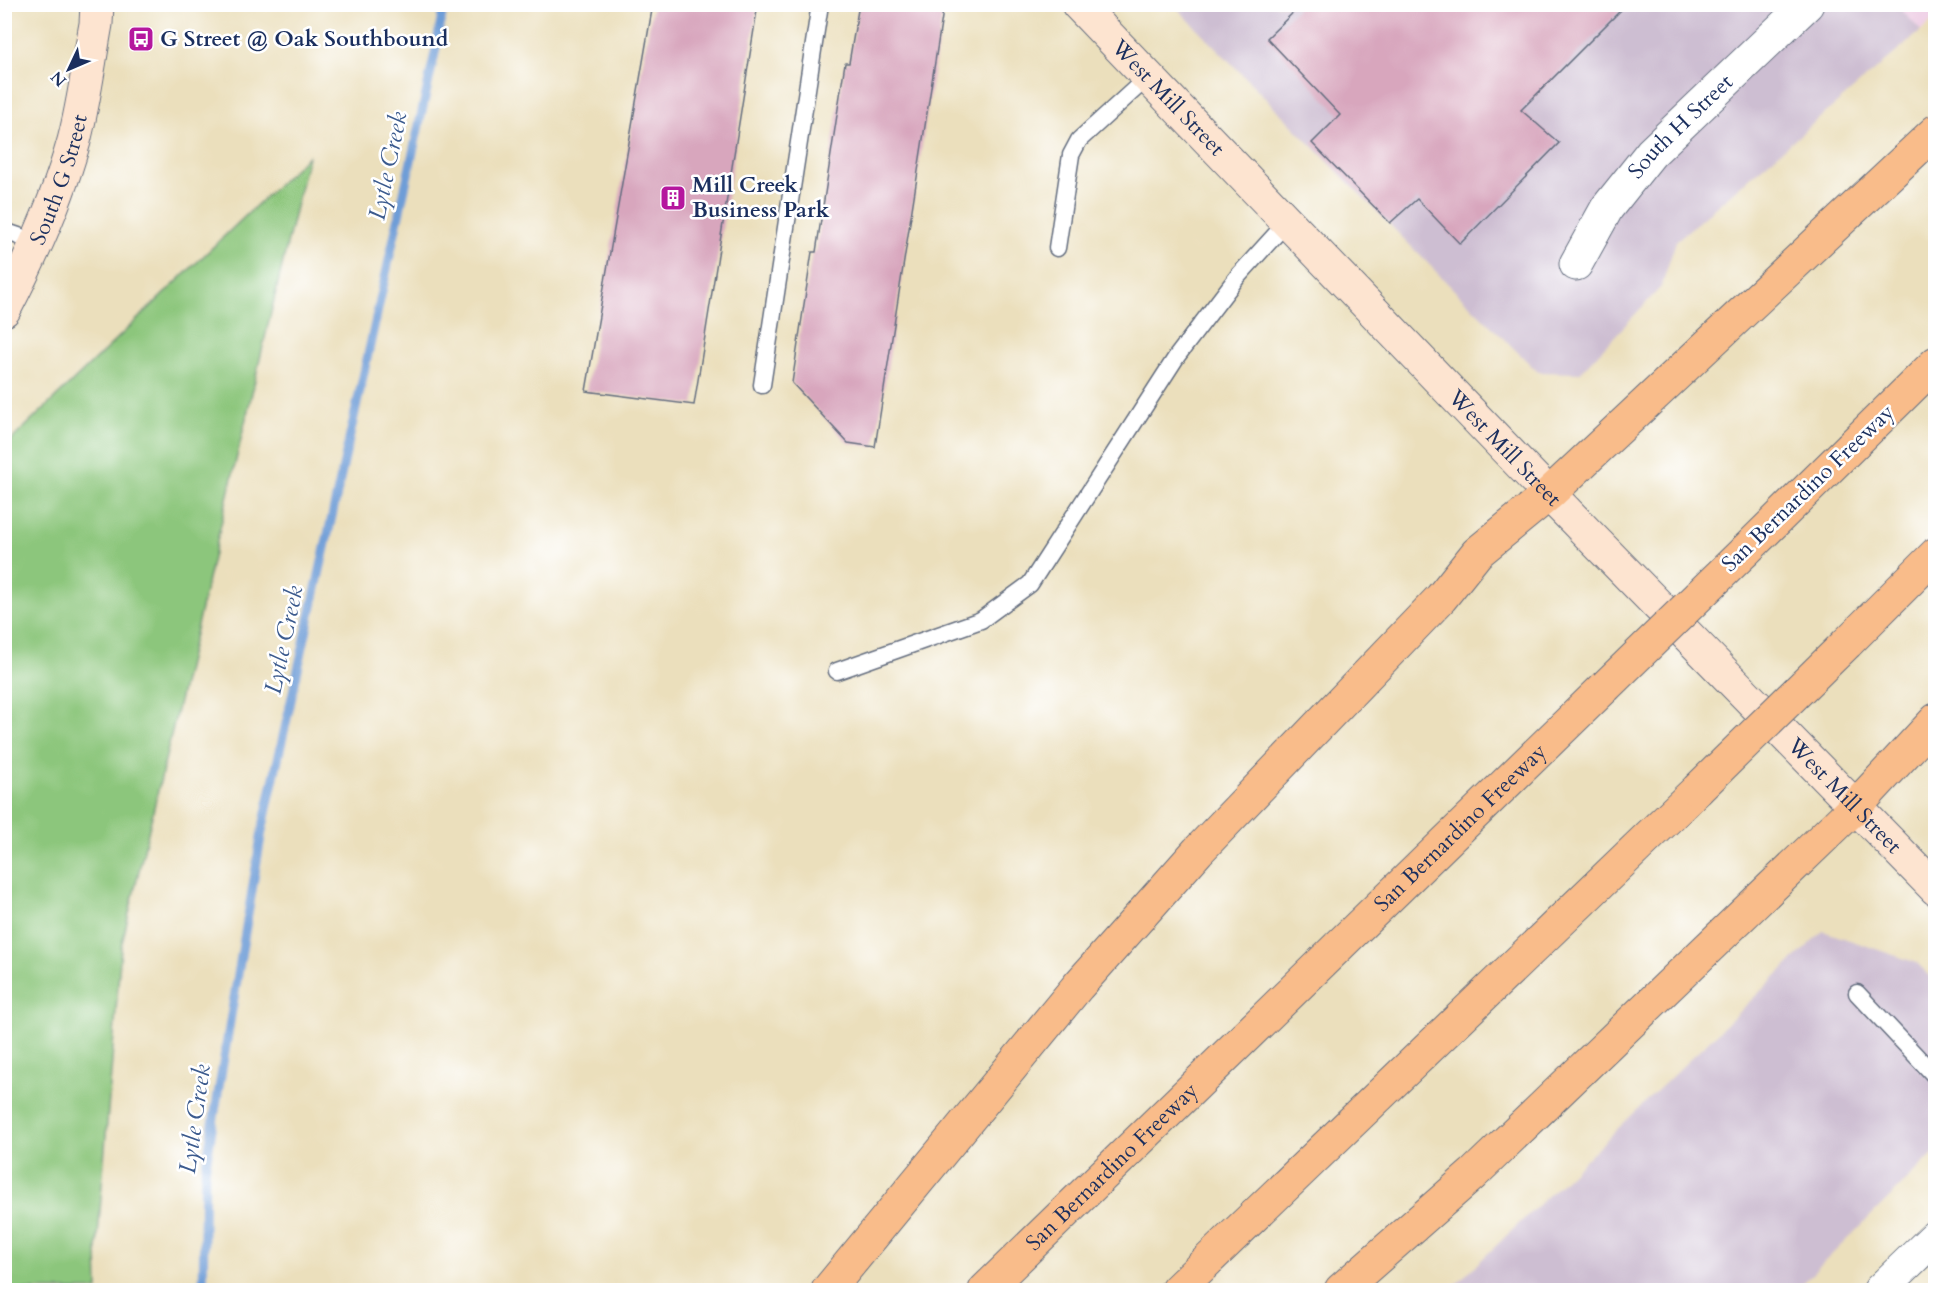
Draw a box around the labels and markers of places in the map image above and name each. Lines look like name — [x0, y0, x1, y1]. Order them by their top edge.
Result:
bus stop icon: G Street @ Oak Southbound — [126, 24, 156, 54]
place label: G Street @ Oak Southbound — [160, 24, 449, 54]
place label: Mill Creek Business Park — [692, 170, 830, 225]
building icon: Mill Creek Business Park — [658, 183, 688, 213]

